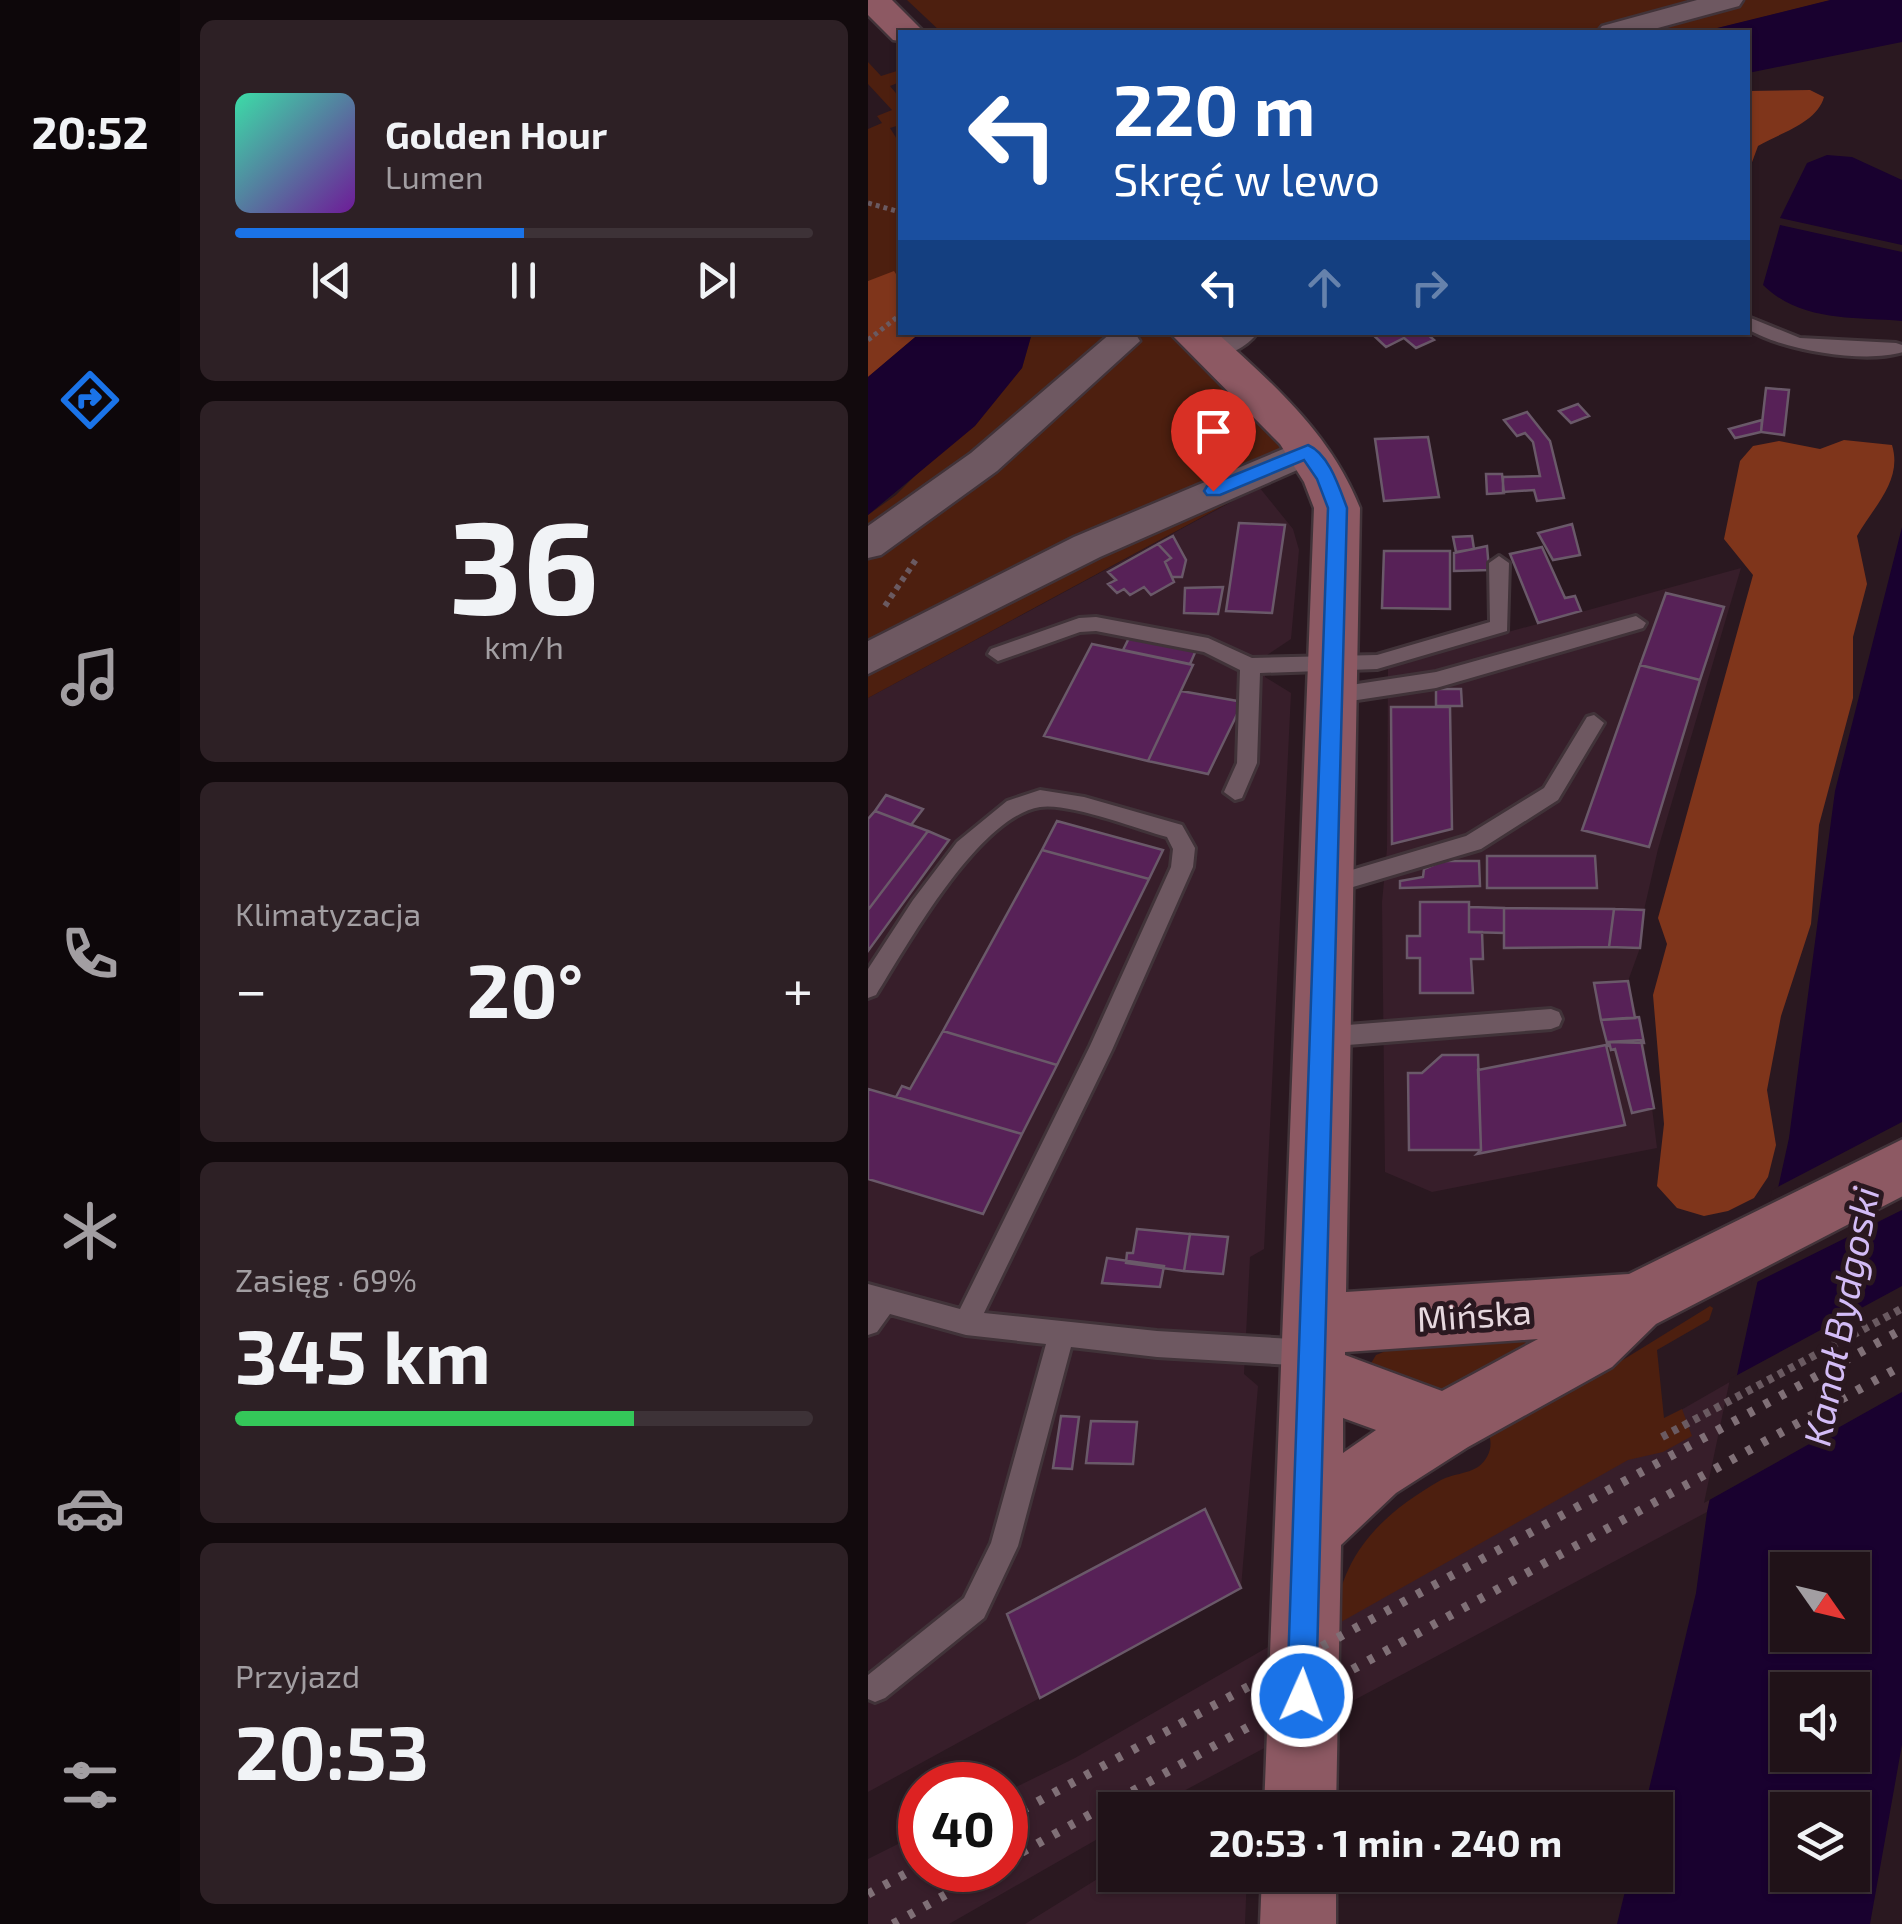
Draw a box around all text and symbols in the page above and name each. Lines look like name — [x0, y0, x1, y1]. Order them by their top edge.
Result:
text: 220 m — [1113, 66, 1315, 150]
icon: left — [948, 70, 1078, 200]
text: 20:52 — [31, 104, 149, 158]
text: Golden Hour — [385, 111, 607, 157]
text: Skręć w lewo — [1113, 151, 1380, 205]
text: Lumen — [385, 157, 484, 195]
icon: previous — [304, 253, 359, 308]
icon: pause — [496, 253, 551, 308]
icon: next — [689, 253, 744, 308]
icon: left — [1192, 260, 1247, 315]
icon: ahead — [1297, 260, 1352, 315]
icon: right — [1402, 260, 1457, 315]
icon: directions — [55, 365, 125, 435]
pin — [1171, 389, 1256, 492]
icon: arrive — [1186, 404, 1241, 459]
text: 36 — [449, 484, 599, 640]
text: km/h — [484, 627, 564, 665]
icon: music — [55, 642, 125, 712]
text: Klimatyzacja — [235, 894, 421, 932]
icon: phone — [55, 919, 125, 989]
text: 20° — [467, 943, 583, 1033]
text: − — [235, 955, 267, 1021]
text: + — [783, 955, 813, 1021]
water label: Kanał Bydgoski — [1792, 1183, 1888, 1449]
icon: climate — [55, 1196, 125, 1266]
text: Zasięg · 69% — [235, 1260, 417, 1298]
street label: Mińska — [1415, 1289, 1533, 1339]
text: 345 km — [235, 1309, 491, 1399]
icon: car — [55, 1473, 125, 1543]
north arrow — [1770, 1552, 1870, 1652]
map controls — [1770, 1552, 1870, 1892]
position arrow — [1250, 1644, 1354, 1748]
text: Przyjazd — [235, 1656, 360, 1694]
button: sound — [1770, 1672, 1870, 1772]
text: 20:53 — [235, 1705, 429, 1795]
icon: filters — [55, 1750, 125, 1820]
speed limit sign: 40 — [898, 1762, 1028, 1892]
button: layers — [1770, 1792, 1870, 1892]
text: 20:53 · 1 min · 240 m — [1209, 1819, 1562, 1865]

